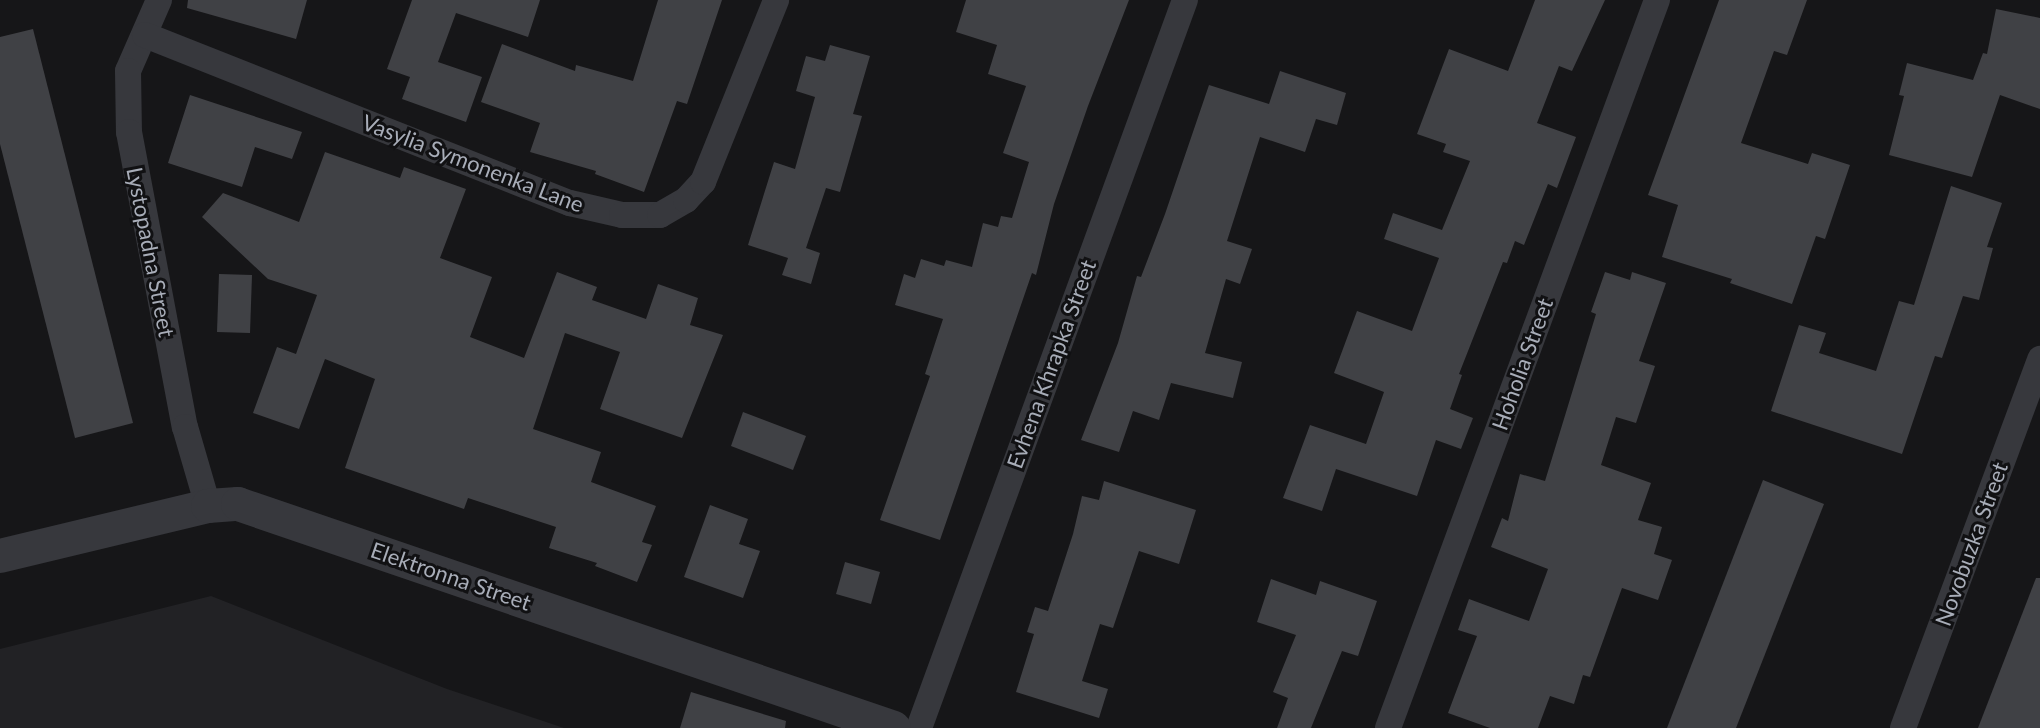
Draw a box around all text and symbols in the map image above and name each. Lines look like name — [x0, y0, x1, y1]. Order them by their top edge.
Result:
street label: Vasylia Symonenka Lane — [358, 109, 588, 217]
street label: Lystopadna Street — [122, 165, 180, 339]
street label: Evhena Khrapka Street — [1001, 256, 1101, 472]
street label: Hoholia Street — [1486, 294, 1558, 434]
street label: Novobuzka Street — [1929, 459, 2013, 629]
street label: Elektronna Street — [367, 536, 535, 616]

